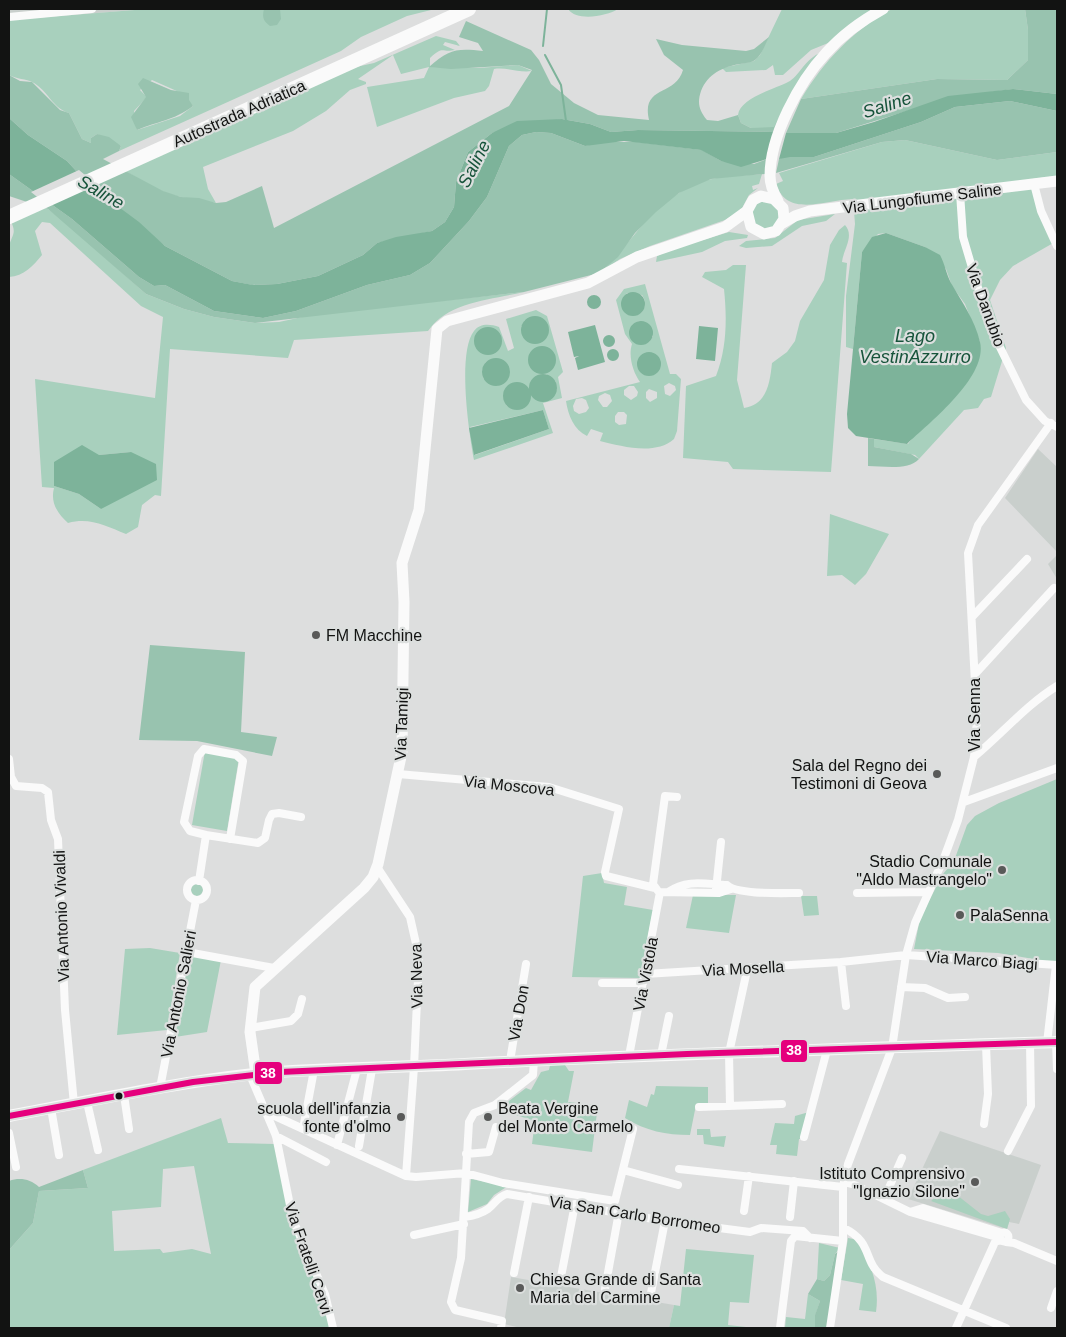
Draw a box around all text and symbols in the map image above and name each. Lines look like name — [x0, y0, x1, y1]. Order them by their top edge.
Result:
street label: Autostrada Adriatica — [170, 77, 308, 150]
water label: Saline — [860, 88, 914, 122]
water label: Saline — [454, 137, 494, 191]
water label: Saline — [74, 171, 128, 213]
street label: Via Lungofiume Saline — [842, 180, 1003, 217]
street label: Via Danubio — [963, 261, 1008, 349]
water label: Lago VestinAzzurro — [859, 326, 971, 367]
place label: FM Macchine — [326, 627, 422, 644]
marker: FM Macchine — [310, 629, 322, 641]
street label: Via Senna — [966, 678, 983, 752]
street label: Via Tamigi — [392, 687, 411, 761]
place label: Sala del Regno dei Testimoni di Geova — [791, 757, 927, 792]
marker: Sala del Regno dei Testimoni di Geova — [931, 768, 943, 780]
street label: Via Moscova — [463, 772, 555, 799]
street label: Via Antonio Vivaldi — [51, 850, 72, 982]
place label: Stadio Comunale "Aldo Mastrangelo" — [856, 853, 992, 888]
marker: Stadio Comunale "Aldo Mastrangelo" — [996, 864, 1008, 876]
place label: PalaSenna — [970, 907, 1048, 924]
marker: PalaSenna — [954, 909, 966, 921]
street label: Via Antonio Salieri — [158, 929, 199, 1059]
street label: Via Vistola — [630, 936, 661, 1013]
street label: Via Neva — [407, 943, 426, 1008]
street label: Via Marco Biagi — [926, 948, 1038, 973]
street label: Via Mosella — [701, 958, 785, 979]
street label: Via Don — [505, 984, 532, 1042]
line badge: 38 — [780, 1039, 808, 1063]
text: 38 — [786, 1042, 802, 1058]
line badge: 38 — [254, 1061, 283, 1085]
text: 38 — [260, 1065, 276, 1081]
unlabelled marker — [114, 1091, 124, 1101]
place label: scuola dell'infanzia fonte d'olmo — [257, 1100, 391, 1135]
place label: Beata Vergine del Monte Carmelo — [498, 1100, 633, 1135]
marker: scuola dell'infanzia fonte d'olmo — [395, 1111, 407, 1123]
marker: Beata Vergine del Monte Carmelo — [482, 1111, 494, 1123]
place label: Istituto Comprensivo "Ignazio Silone" — [819, 1165, 965, 1200]
marker: Istituto Comprensivo "Ignazio Silone" — [969, 1176, 981, 1188]
street label: Via San Carlo Borromeo — [548, 1193, 722, 1236]
street label: Via Fratelli Cervi — [281, 1200, 336, 1316]
place label: Chiesa Grande di Santa Maria del Carmine — [530, 1271, 701, 1306]
marker: Chiesa Grande di Santa Maria del Carmine — [514, 1282, 526, 1294]

